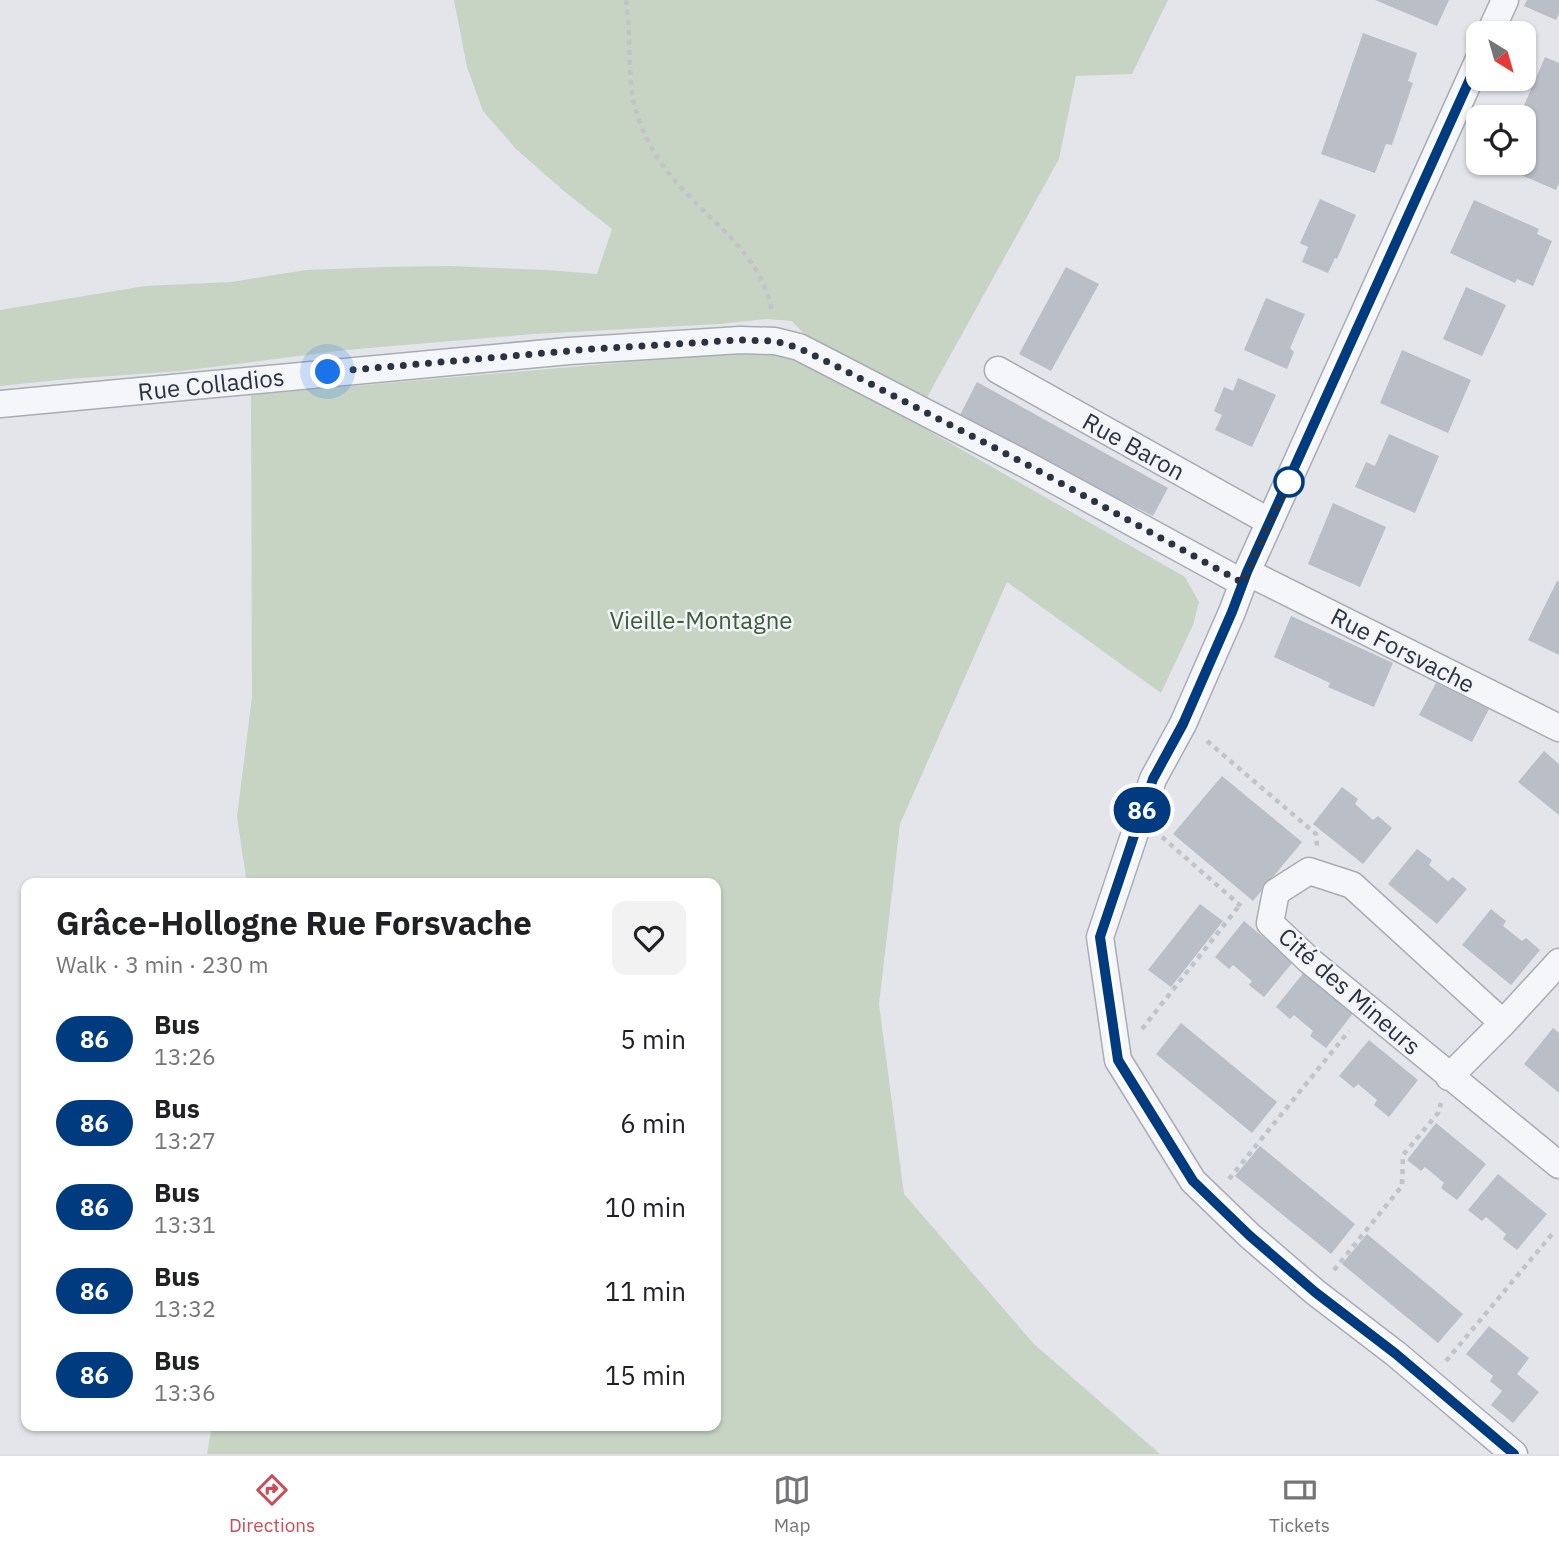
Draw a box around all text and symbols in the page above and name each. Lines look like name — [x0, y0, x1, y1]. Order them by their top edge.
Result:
north arrow — [1466, 21, 1536, 91]
map controls — [1466, 21, 1536, 175]
button: locate — [1466, 105, 1536, 175]
your location — [310, 354, 345, 389]
street label: Rue Colladios — [136, 360, 286, 408]
street label: Rue Baron — [1077, 405, 1191, 487]
unlabelled marker — [1274, 467, 1304, 497]
street label: Rue Forsvache — [1326, 600, 1480, 700]
park label: Vieille-Montagne — [610, 604, 793, 636]
line badge: 86 — [1110, 787, 1174, 833]
text: 86 — [1128, 794, 1156, 826]
text: Grâce-Hollogne Rue Forsvache — [56, 901, 532, 944]
button: heart — [612, 901, 686, 975]
street label: Cité des Mineurs — [1272, 920, 1428, 1062]
text: Walk · 3 min · 230 m — [56, 949, 269, 979]
text: Bus — [154, 1007, 200, 1041]
text: 5 min — [620, 1022, 686, 1056]
text: 86 — [80, 1023, 109, 1055]
text: 13:26 — [154, 1041, 216, 1071]
text: Bus — [154, 1091, 200, 1125]
text: 6 min — [620, 1106, 686, 1140]
text: 86 — [80, 1107, 109, 1139]
text: 13:27 — [154, 1125, 216, 1155]
text: Bus — [154, 1175, 200, 1209]
text: 10 min — [605, 1190, 686, 1224]
text: 86 — [80, 1191, 109, 1223]
text: 13:31 — [154, 1209, 216, 1239]
text: Bus — [154, 1259, 200, 1293]
text: 11 min — [605, 1274, 686, 1308]
text: 86 — [80, 1275, 109, 1307]
text: 13:32 — [154, 1293, 216, 1323]
text: Bus — [154, 1343, 200, 1377]
text: 15 min — [605, 1358, 686, 1392]
text: 86 — [80, 1359, 109, 1391]
text: 13:36 — [154, 1377, 216, 1407]
tab: Directions — [229, 1471, 315, 1537]
tab: Map — [773, 1471, 811, 1537]
tab: Tickets — [1269, 1471, 1330, 1537]

